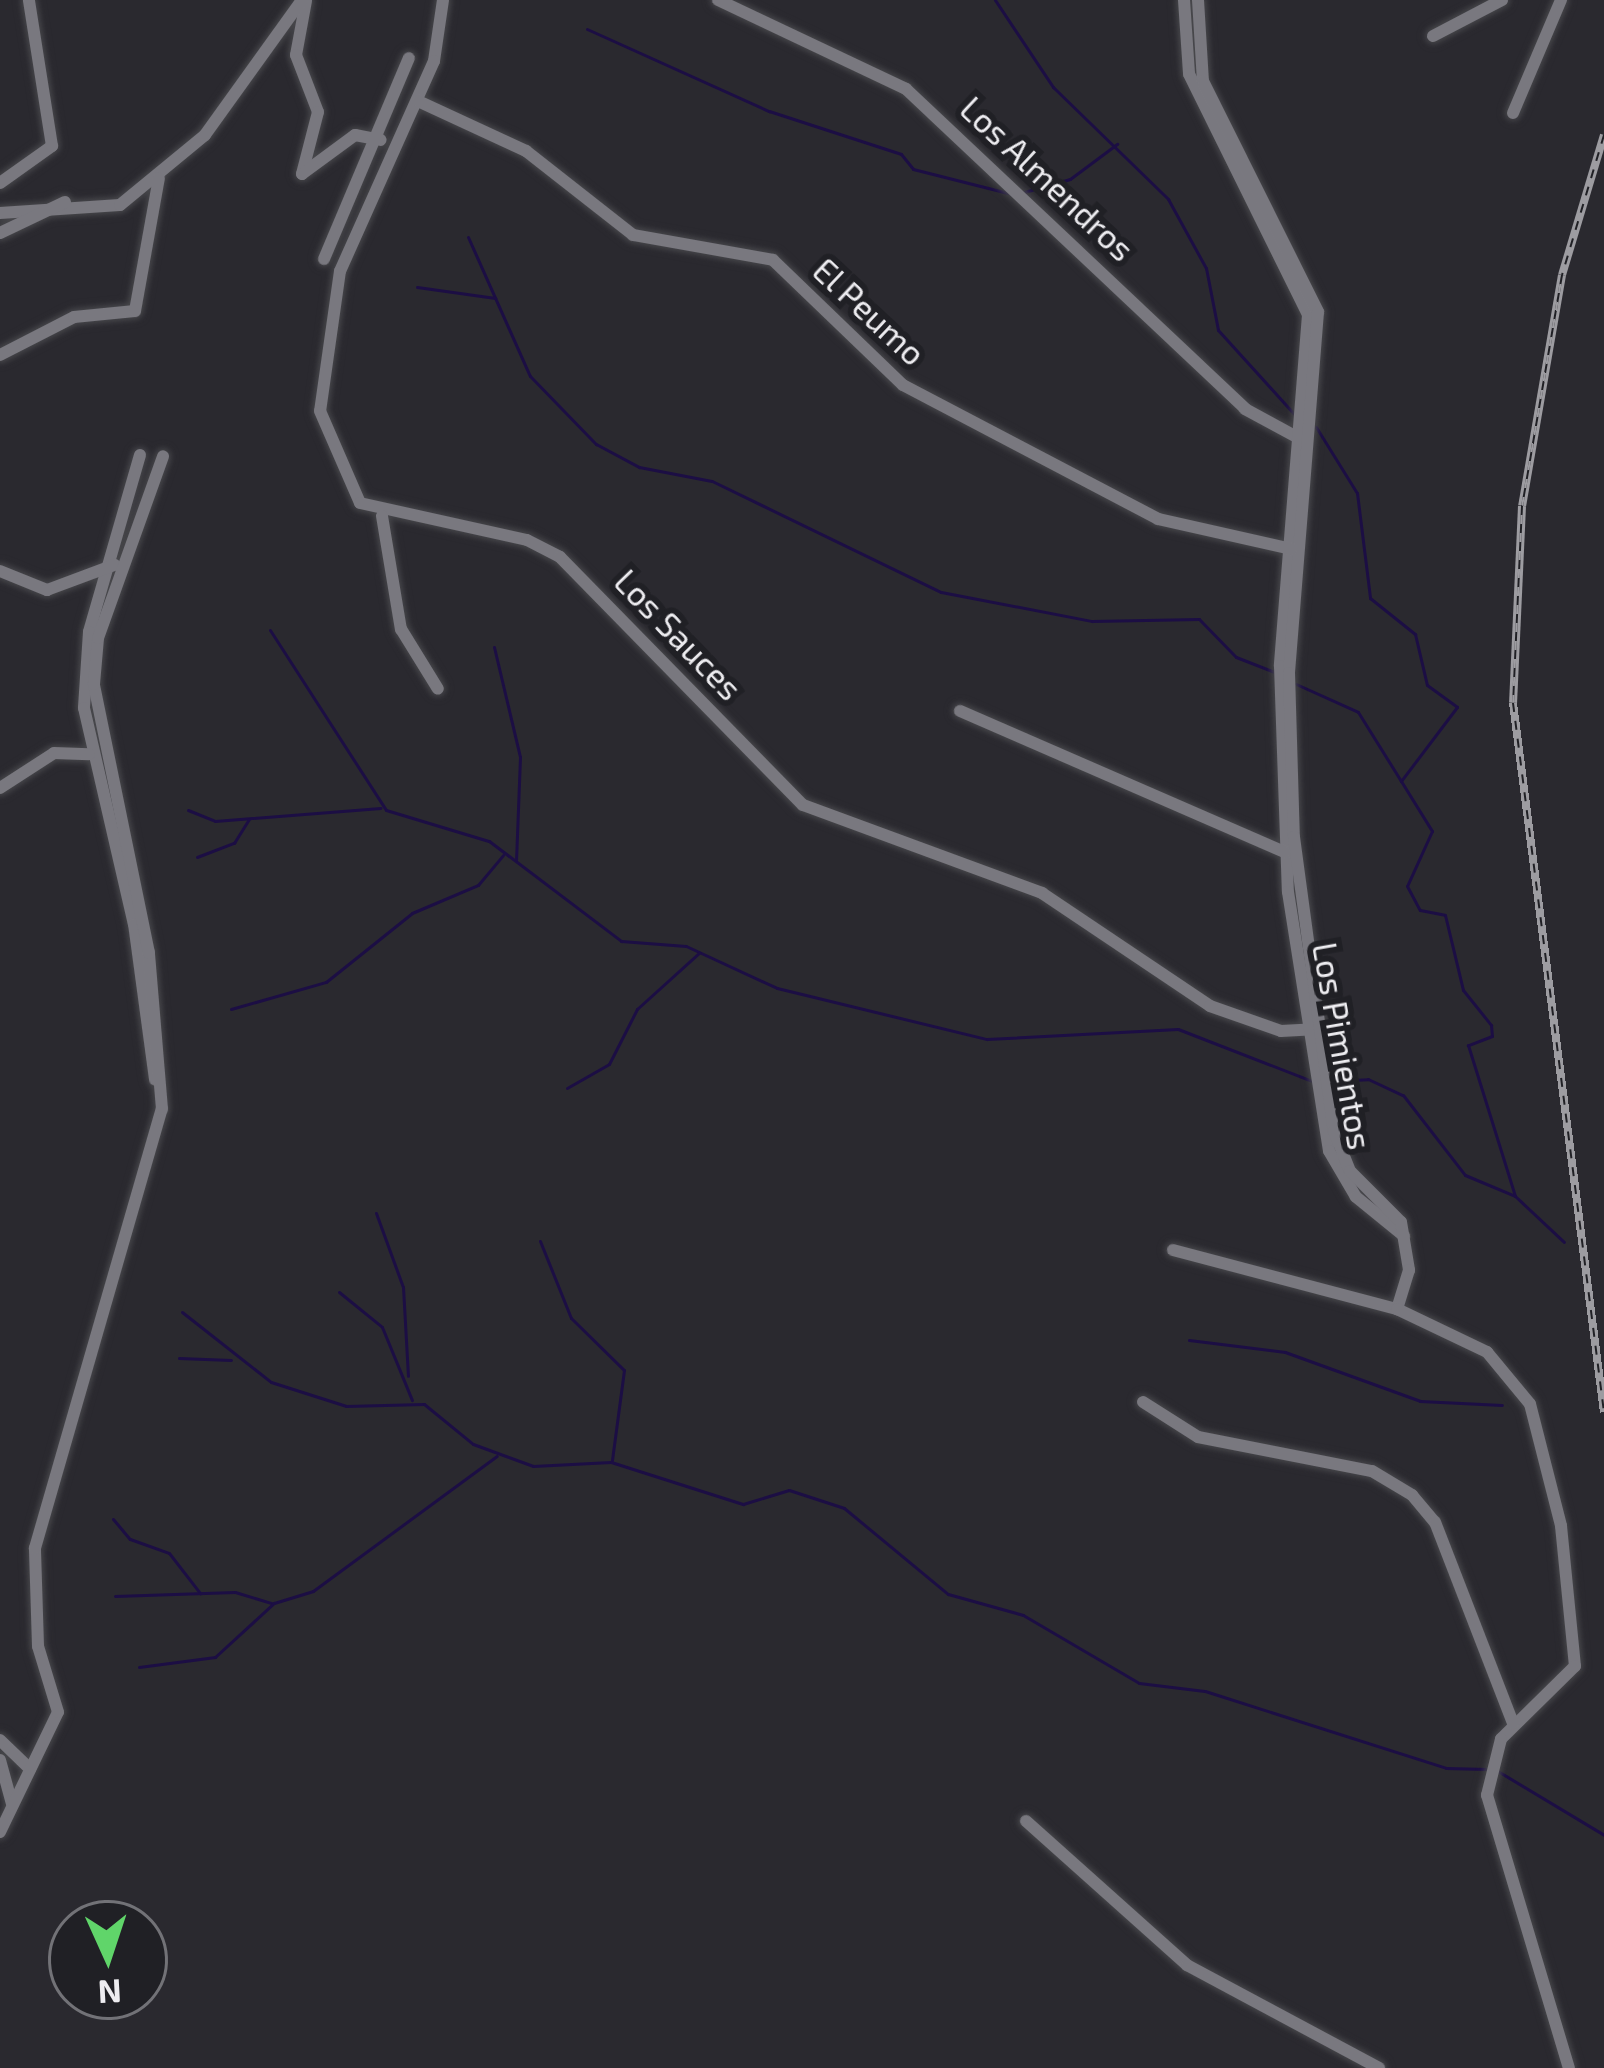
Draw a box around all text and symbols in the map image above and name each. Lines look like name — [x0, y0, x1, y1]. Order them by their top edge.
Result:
street label: Los Almendros — [952, 88, 1142, 270]
street label: El Peumo — [805, 250, 933, 374]
street label: Los Sauces — [606, 562, 750, 708]
street label: Los Pimientos — [1304, 939, 1380, 1153]
north arrow — [48, 1900, 168, 2020]
text: N — [97, 1972, 123, 2014]

